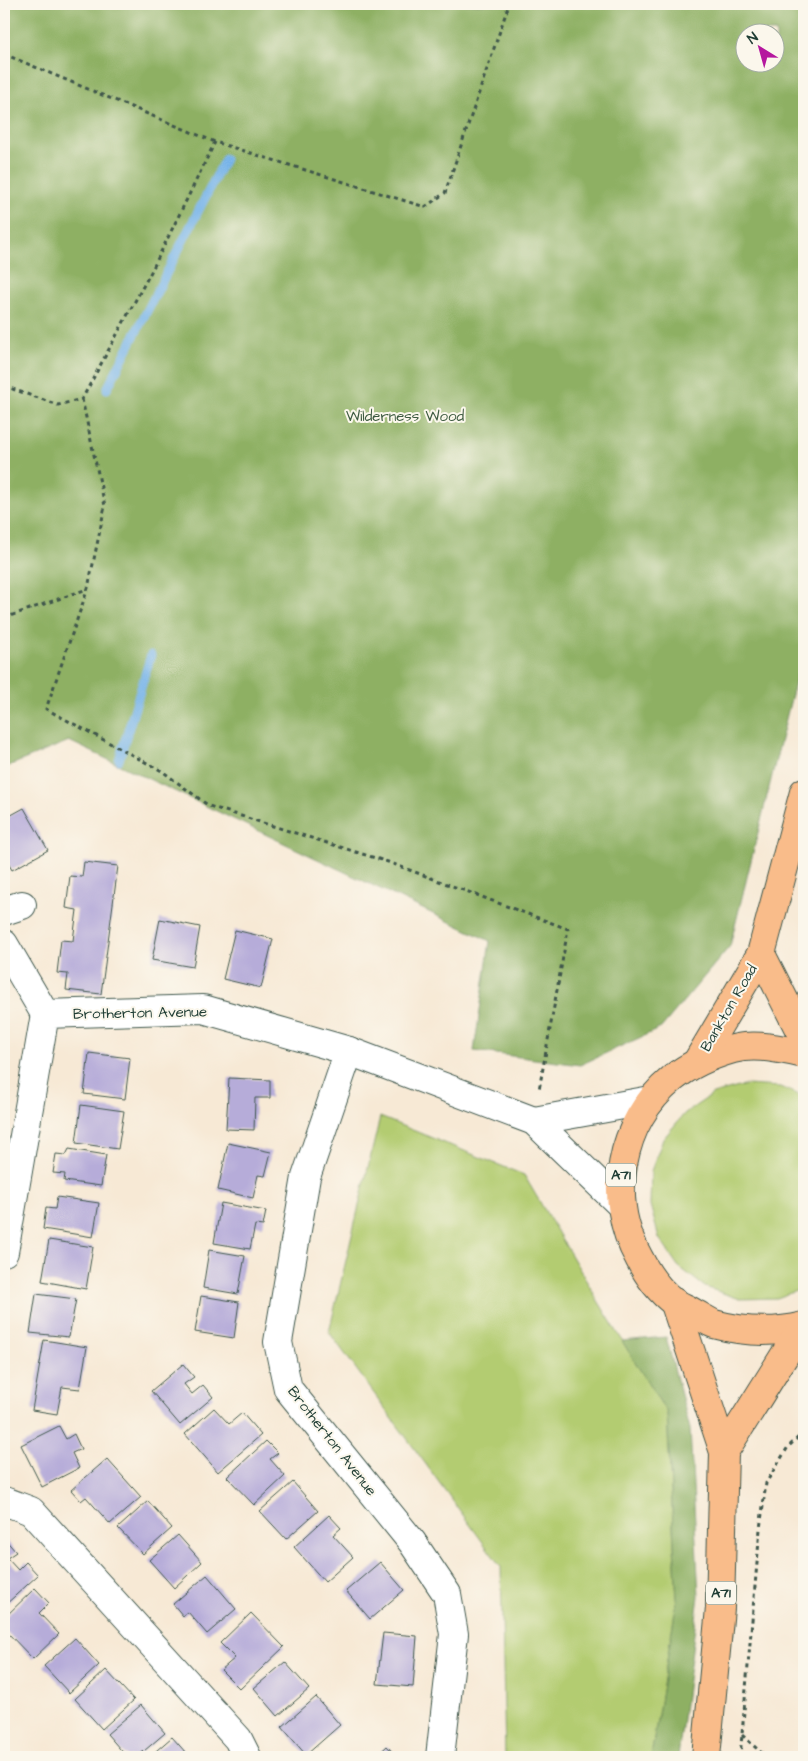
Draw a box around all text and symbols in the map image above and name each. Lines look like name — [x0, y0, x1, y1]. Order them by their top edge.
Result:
north arrow — [736, 22, 786, 72]
text: N — [743, 28, 762, 49]
park label: Wilderness Wood — [346, 406, 464, 427]
street label: Bankton Road — [696, 960, 763, 1055]
street label: Brotherton Avenue — [73, 1001, 207, 1025]
road number: A71 — [606, 1164, 636, 1186]
street label: Brotherton Avenue — [282, 1382, 382, 1500]
road number: A71 — [706, 1582, 736, 1605]

